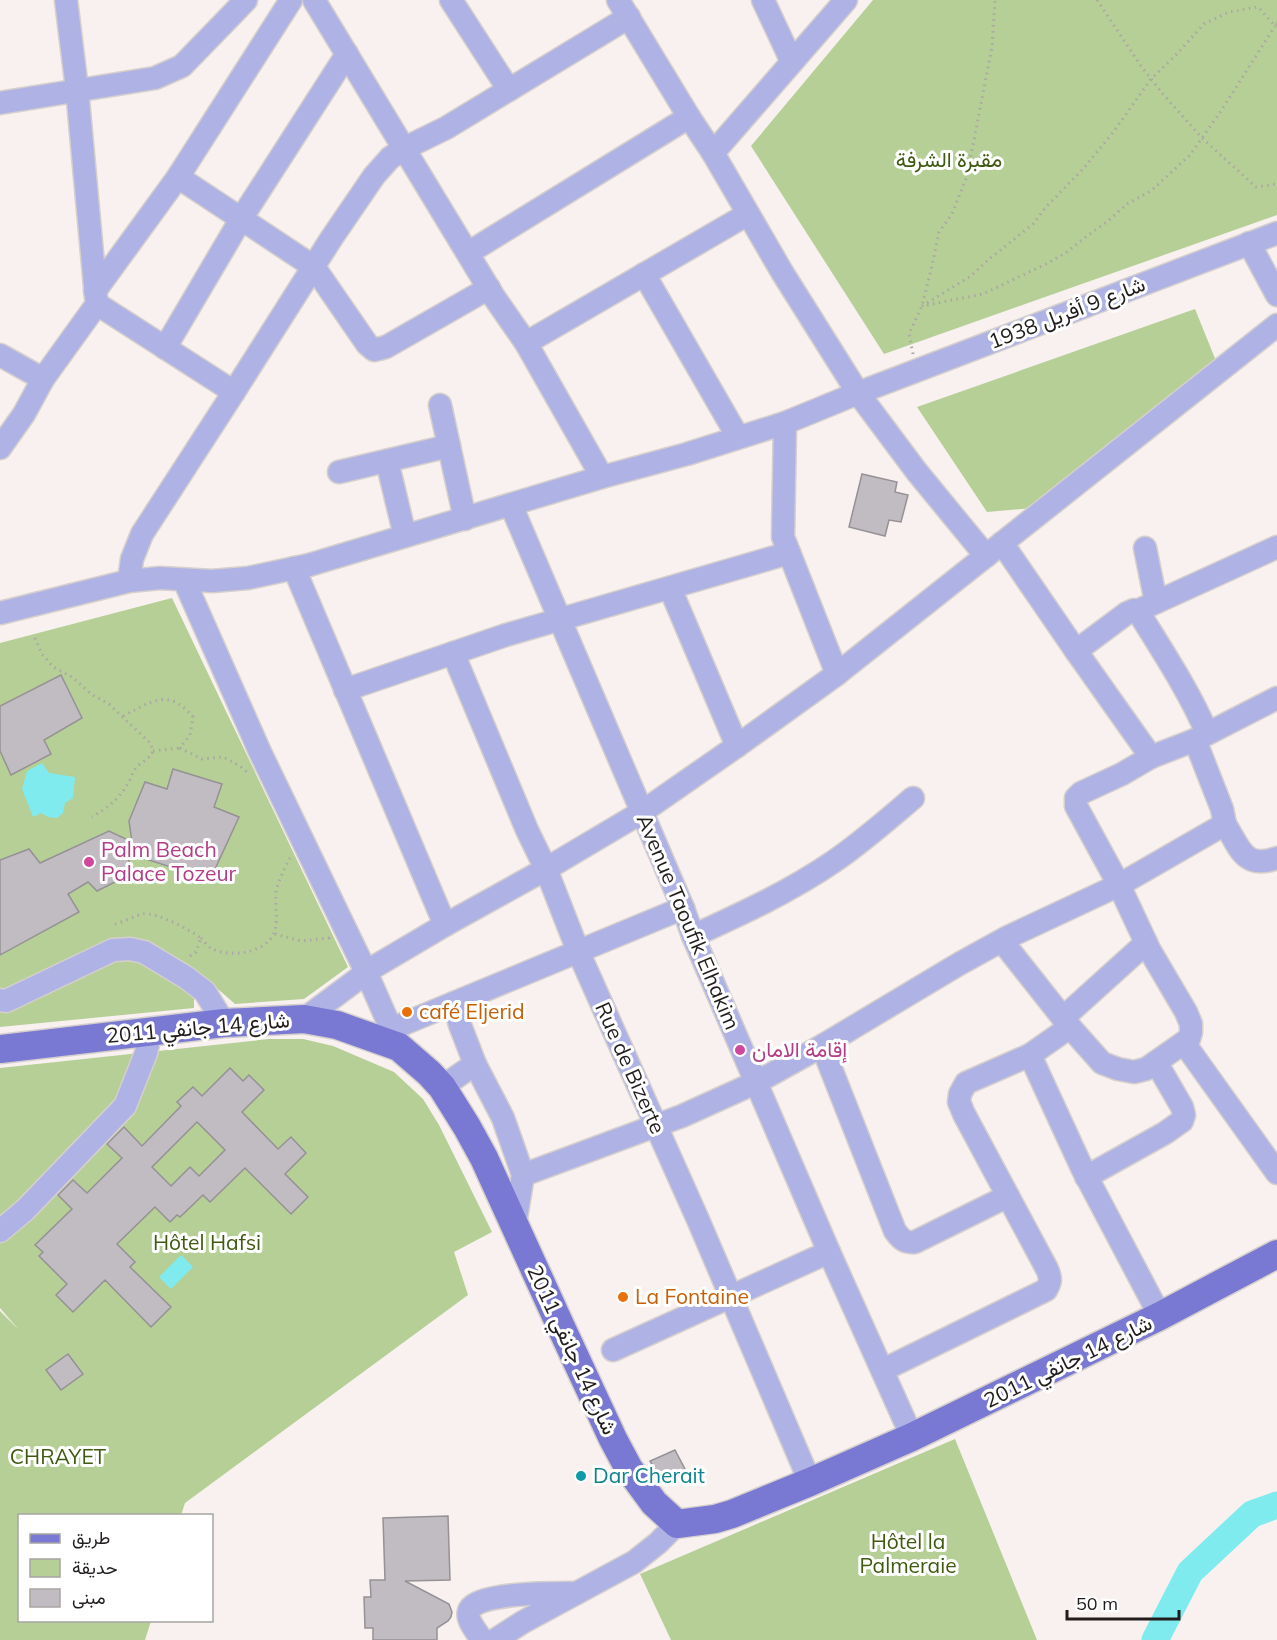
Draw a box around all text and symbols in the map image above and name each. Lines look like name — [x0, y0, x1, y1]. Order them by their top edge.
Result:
park label: مقبرة الشرفة — [896, 146, 1002, 173]
street label: شارع 9 أفريل 1938 — [985, 270, 1149, 356]
street label: Avenue Taoufik Elhakim — [632, 810, 746, 1033]
place label: Palm Beach Palace Tozeur — [101, 836, 237, 886]
marker: Palm Beach Palace Tozeur — [82, 855, 96, 869]
place label: café Eljerid — [419, 998, 525, 1024]
street label: Rue de Bizerte — [590, 998, 672, 1137]
marker: café Eljerid — [400, 1005, 414, 1019]
street label: شارع 14 جانفي 2011 — [105, 1006, 291, 1053]
place label: إقامة الامان — [752, 1036, 847, 1064]
marker: إقامة الامان — [733, 1043, 747, 1057]
park label: Hôtel Hafsi — [153, 1229, 261, 1255]
street label: شارع 14 جانفي 2011 — [518, 1261, 624, 1441]
place label: La Fontaine — [635, 1283, 749, 1309]
marker: La Fontaine — [616, 1290, 630, 1304]
street label: شارع 14 جانفي 2011 — [979, 1309, 1158, 1418]
park label: CHRAYET — [10, 1443, 107, 1469]
place label: Dar Cherait — [593, 1462, 705, 1488]
marker: Dar Cherait — [574, 1469, 588, 1483]
legend — [18, 1514, 213, 1622]
text: طريق — [72, 1526, 110, 1549]
park label: Hôtel la Palmeraie — [859, 1528, 957, 1578]
text: حديقة — [72, 1556, 118, 1579]
scale bar — [1067, 1583, 1180, 1621]
text: مبنى — [72, 1586, 106, 1609]
text: 50 m — [1076, 1592, 1118, 1615]

